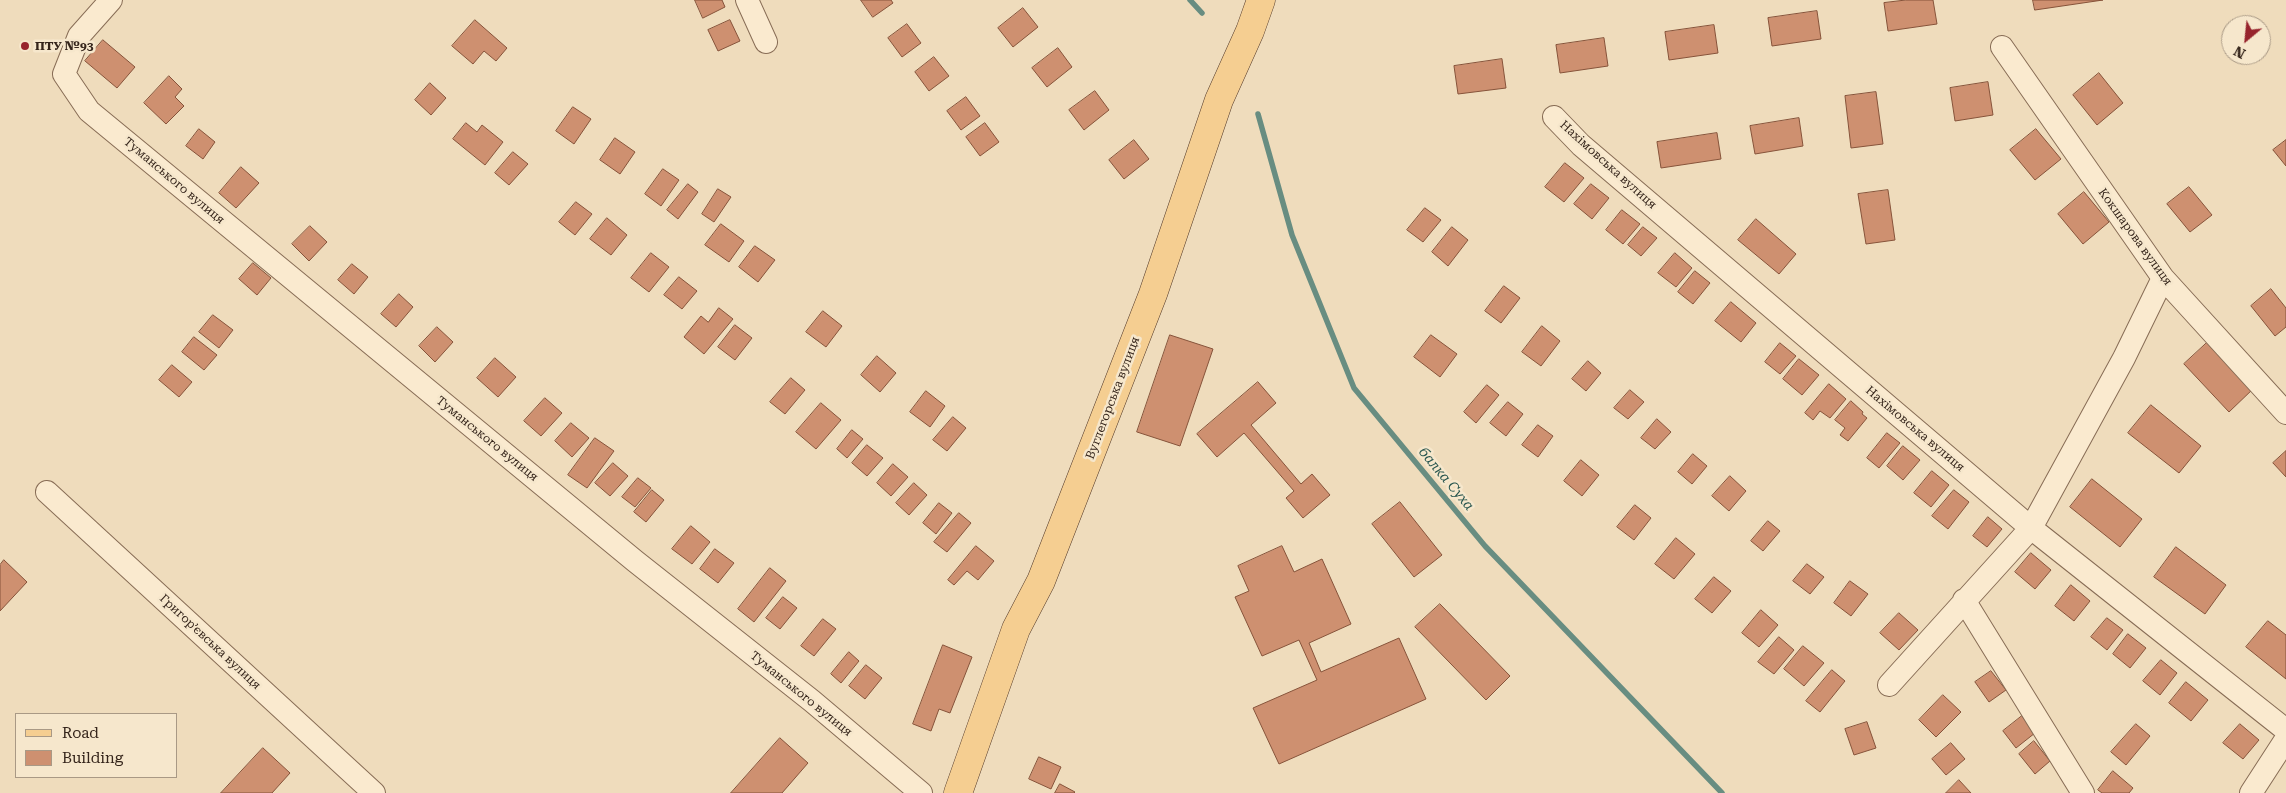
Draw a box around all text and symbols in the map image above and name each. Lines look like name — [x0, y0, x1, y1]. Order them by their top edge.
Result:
north arrow — [2221, 15, 2271, 65]
place label: ПТУ №93 — [35, 39, 93, 53]
marker: ПТУ №93 — [19, 40, 31, 52]
text: N — [2231, 43, 2248, 62]
street label: Нахімовська вулиця — [1557, 118, 1659, 212]
street label: Туманського вулиця — [121, 135, 227, 227]
street label: Кокшарова вулиця — [2095, 186, 2175, 288]
street label: Вуглегорська вулиця — [1083, 335, 1143, 461]
street label: Нахімовська вулиця — [1863, 383, 1967, 475]
street label: Туманського вулиця — [433, 393, 541, 485]
water label: балка Суха — [1415, 444, 1477, 514]
street label: Григор’євська вулиця — [157, 591, 263, 693]
street label: Туманського вулиця — [747, 648, 855, 740]
legend — [15, 713, 178, 778]
text: Road — [62, 724, 99, 742]
text: Building — [62, 749, 123, 767]

